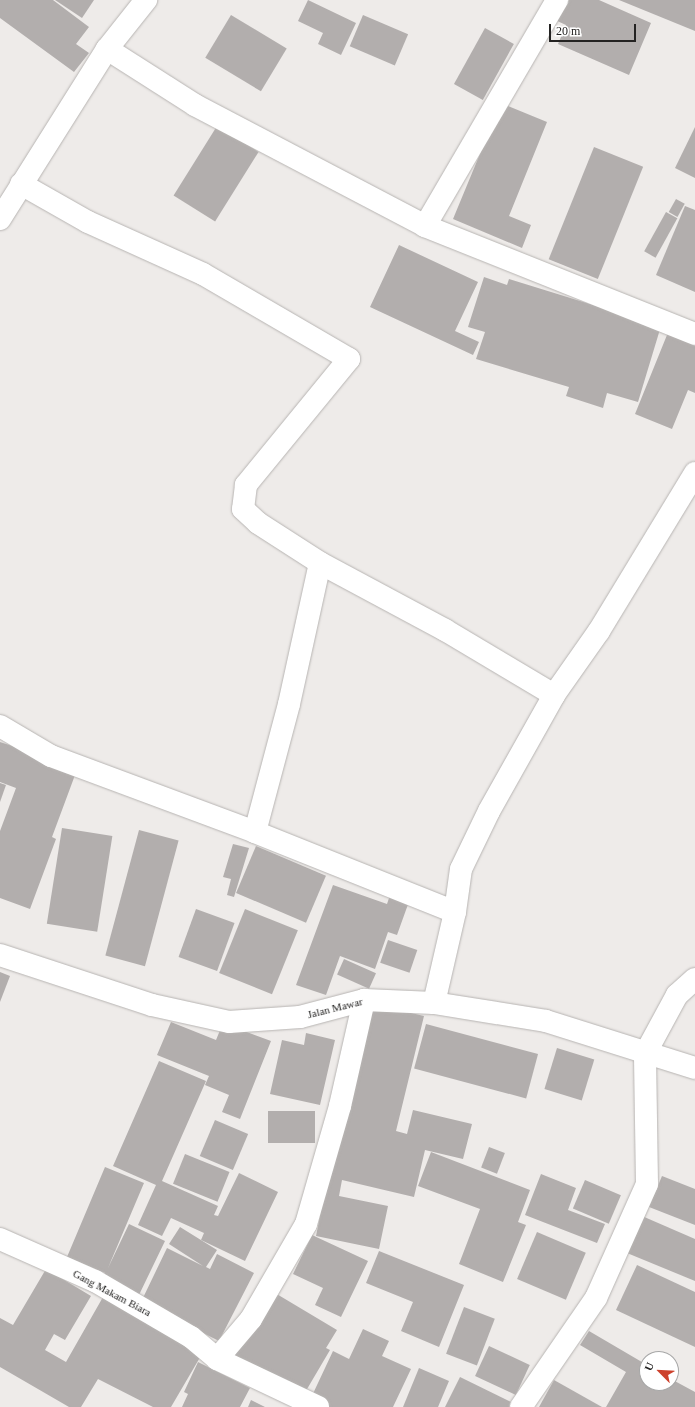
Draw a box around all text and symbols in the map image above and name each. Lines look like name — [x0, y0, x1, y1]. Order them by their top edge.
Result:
scale bar — [551, 16, 638, 42]
text: 20 m — [556, 24, 580, 38]
street label: Jalan Mawar — [306, 995, 364, 1021]
street label: Gang Makam Biara — [71, 1267, 153, 1319]
north arrow — [639, 1351, 679, 1391]
text: U — [642, 1360, 656, 1373]

